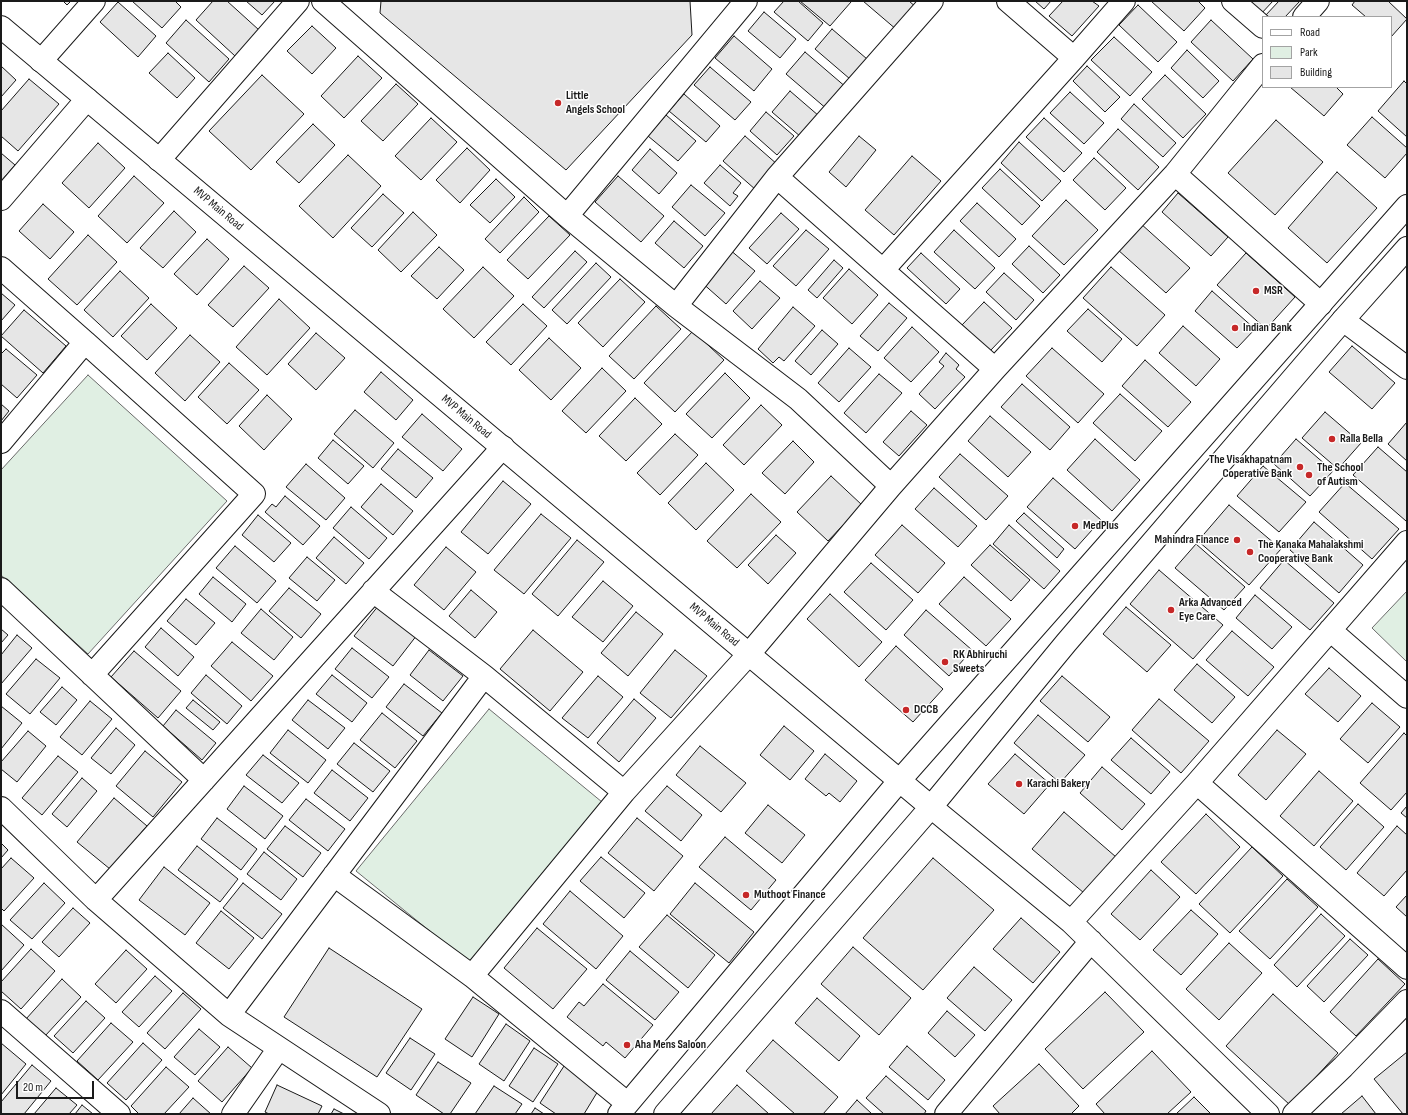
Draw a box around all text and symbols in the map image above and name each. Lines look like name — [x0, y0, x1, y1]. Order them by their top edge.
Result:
legend — [1262, 16, 1392, 88]
text: Road — [1300, 25, 1320, 40]
text: Park — [1300, 45, 1318, 60]
text: Building — [1300, 65, 1332, 80]
place label: Little Angels School — [566, 89, 625, 117]
marker: Little Angels School — [553, 98, 563, 108]
street label: MVP Main Road — [190, 184, 246, 234]
place label: MSR — [1264, 284, 1283, 298]
marker: MSR — [1251, 286, 1261, 296]
place label: Indian Bank — [1243, 321, 1292, 335]
marker: Indian Bank — [1230, 323, 1240, 333]
street label: MVP Main Road — [438, 392, 494, 442]
place label: Ralla Bella — [1340, 432, 1383, 446]
marker: Ralla Bella — [1327, 434, 1337, 444]
place label: The Visakhapatnam Coperative Bank — [1209, 453, 1292, 481]
place label: The School of Autism — [1317, 461, 1363, 489]
marker: The Visakhapatnam Coperative Bank — [1295, 462, 1305, 472]
marker: The School of Autism — [1304, 470, 1314, 480]
place label: MedPlus — [1083, 519, 1119, 533]
marker: MedPlus — [1070, 521, 1080, 531]
place label: Mahindra Finance — [1155, 533, 1229, 547]
marker: Mahindra Finance — [1232, 535, 1242, 545]
place label: The Kanaka Mahalakshmi Cooperative Bank — [1258, 538, 1364, 566]
marker: The Kanaka Mahalakshmi Cooperative Bank — [1245, 547, 1255, 557]
place label: Arka Advanced Eye Care — [1179, 596, 1242, 624]
street label: MVP Main Road — [686, 600, 742, 650]
marker: Arka Advanced Eye Care — [1166, 605, 1176, 615]
place label: RK Abhiruchi Sweets — [953, 648, 1007, 676]
marker: RK Abhiruchi Sweets — [940, 657, 950, 667]
place label: DCCB — [914, 703, 938, 717]
marker: DCCB — [901, 705, 911, 715]
place label: Karachi Bakery — [1027, 777, 1090, 791]
marker: Karachi Bakery — [1014, 779, 1024, 789]
place label: Muthoot Finance — [754, 888, 826, 902]
marker: Muthoot Finance — [741, 890, 751, 900]
place label: Aha Mens Saloon — [635, 1038, 706, 1052]
marker: Aha Mens Saloon — [622, 1040, 632, 1050]
scale bar — [18, 1073, 96, 1099]
text: 20 m — [23, 1080, 43, 1095]

